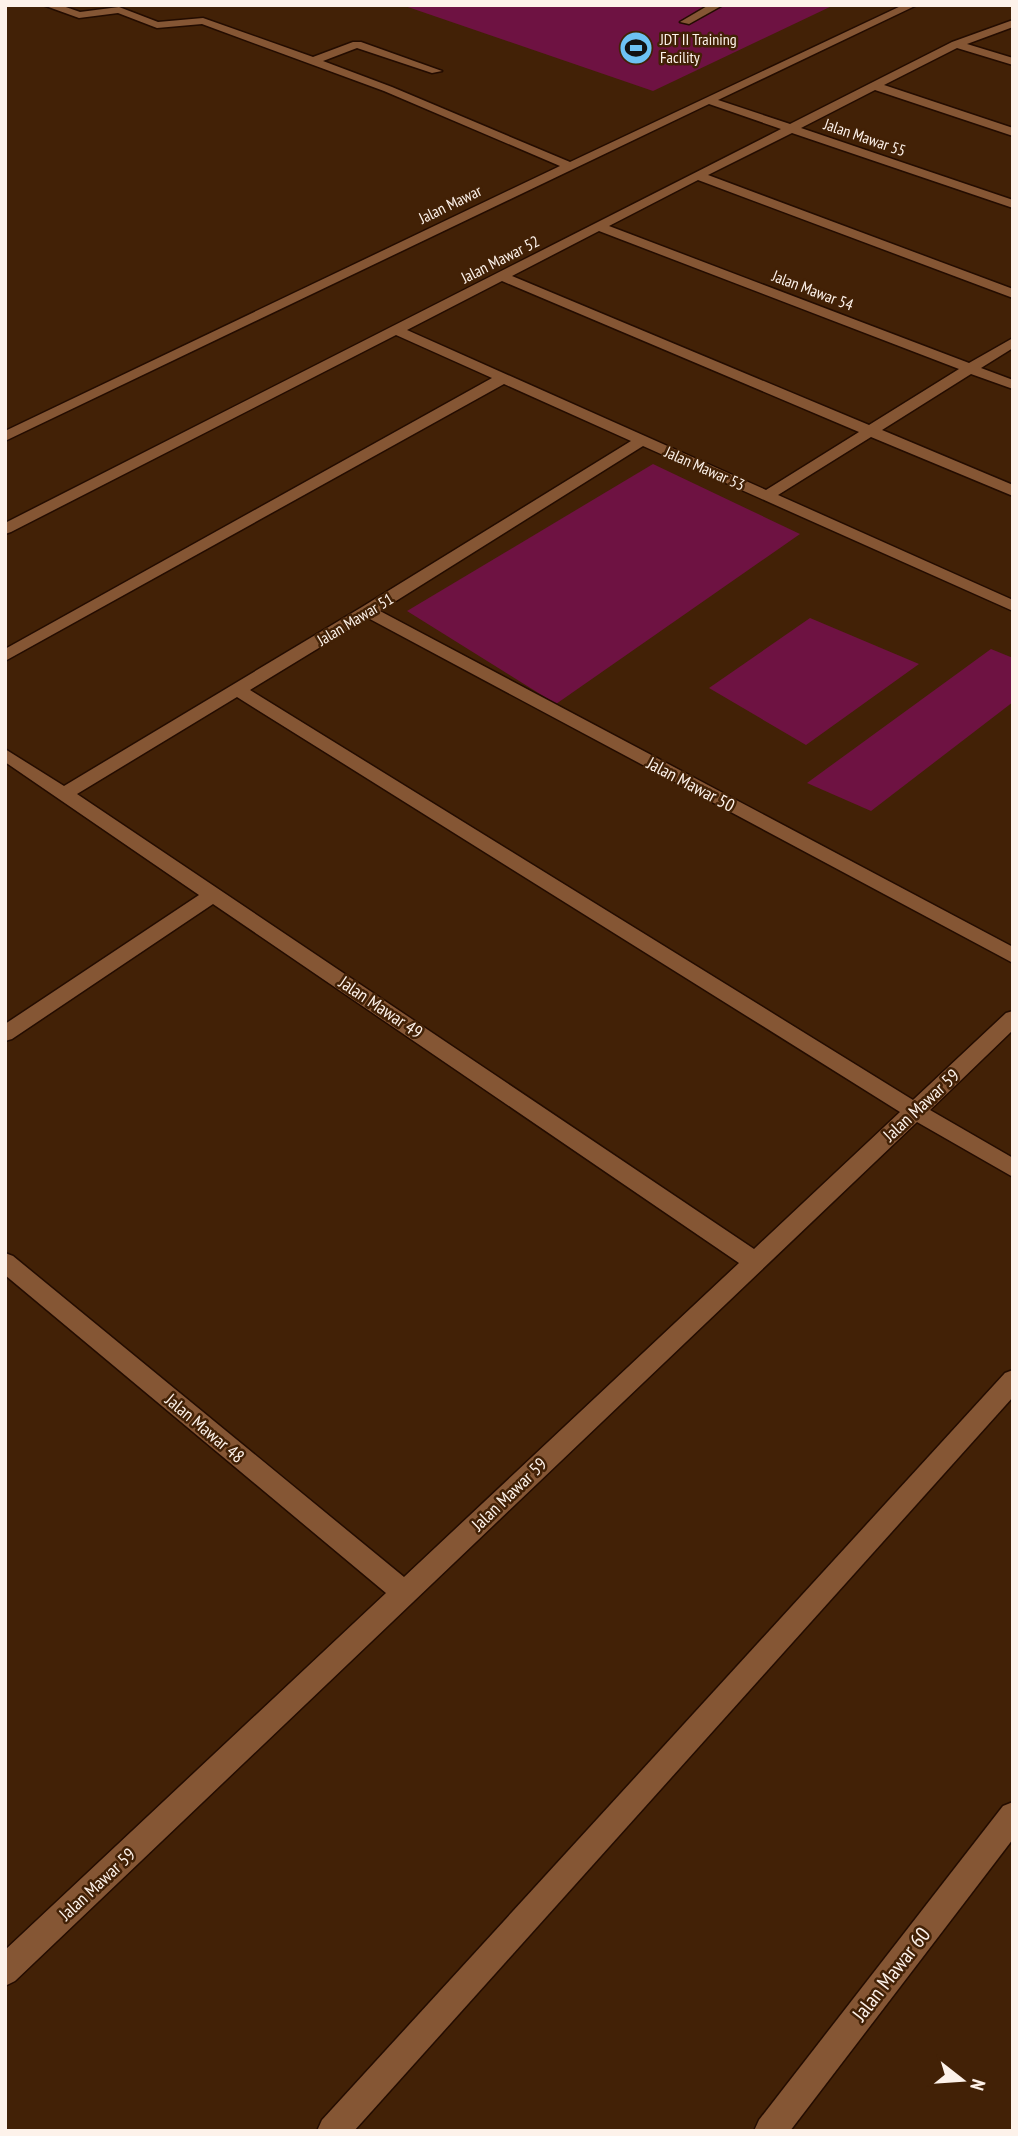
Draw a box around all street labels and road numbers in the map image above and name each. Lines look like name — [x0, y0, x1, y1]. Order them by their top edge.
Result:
street label: Jalan Mawar 55 — [820, 113, 909, 160]
street label: Jalan Mawar — [414, 180, 485, 228]
street label: Jalan Mawar 52 — [457, 231, 543, 288]
street label: Jalan Mawar 54 — [769, 265, 856, 315]
street label: Jalan Mawar 53 — [661, 441, 748, 495]
street label: Jalan Mawar 51 — [312, 588, 397, 650]
street label: Jalan Mawar 50 — [642, 751, 739, 817]
street label: Jalan Mawar 49 — [334, 970, 427, 1043]
street label: Jalan Mawar 59 — [877, 1064, 964, 1147]
street label: Jalan Mawar 48 — [160, 1388, 249, 1468]
street label: Jalan Mawar 59 — [466, 1452, 552, 1536]
street label: Jalan Mawar 59 — [53, 1843, 140, 1926]
street label: Jalan Mawar 60 — [845, 1922, 936, 2027]

